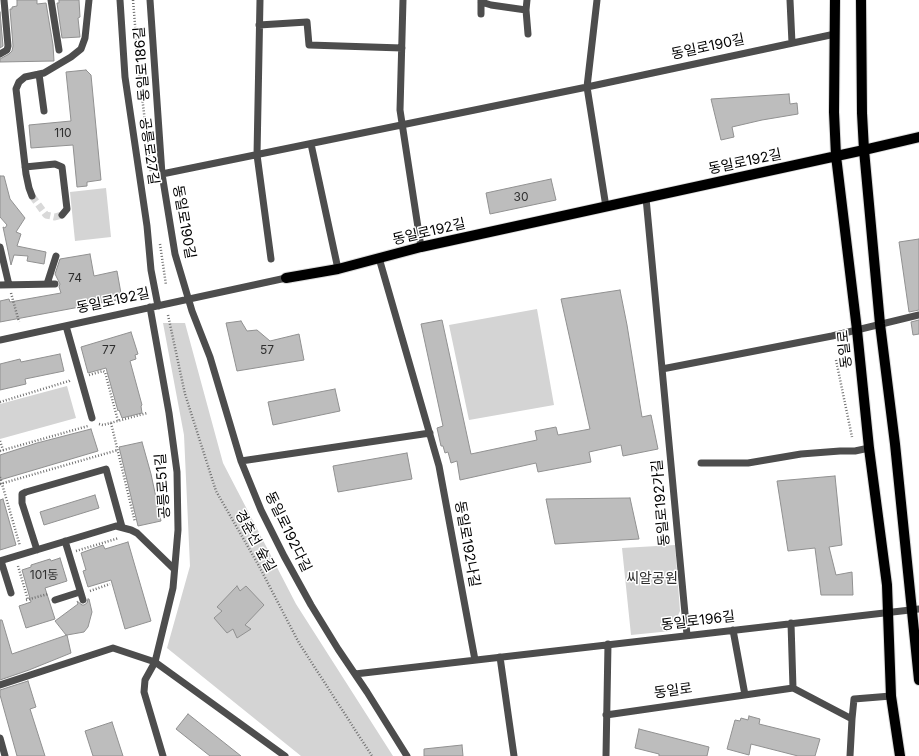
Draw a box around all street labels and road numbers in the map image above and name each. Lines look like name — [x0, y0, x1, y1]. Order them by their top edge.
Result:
street label: 동일로186길 — [131, 26, 153, 102]
street label: 동일로190길 — [670, 31, 746, 63]
street label: 공릉로27길 — [136, 116, 162, 186]
street label: 동일로192길 — [707, 146, 783, 178]
street label: 동일로190길 — [169, 184, 199, 260]
street label: 동일로192길 — [391, 215, 467, 249]
street label: 동일로192길 — [75, 285, 151, 317]
street label: 동일로 — [835, 329, 855, 369]
street label: 공릉로51길 — [152, 453, 174, 519]
street label: 동일로192가길 — [649, 459, 673, 547]
street label: 동일로192다길 — [261, 489, 315, 575]
street label: 동일로192나길 — [451, 500, 483, 588]
street label: 경춘선 숲길 — [231, 507, 279, 575]
street label: 동일로196길 — [660, 608, 736, 634]
street label: 동일로 — [653, 680, 693, 702]

